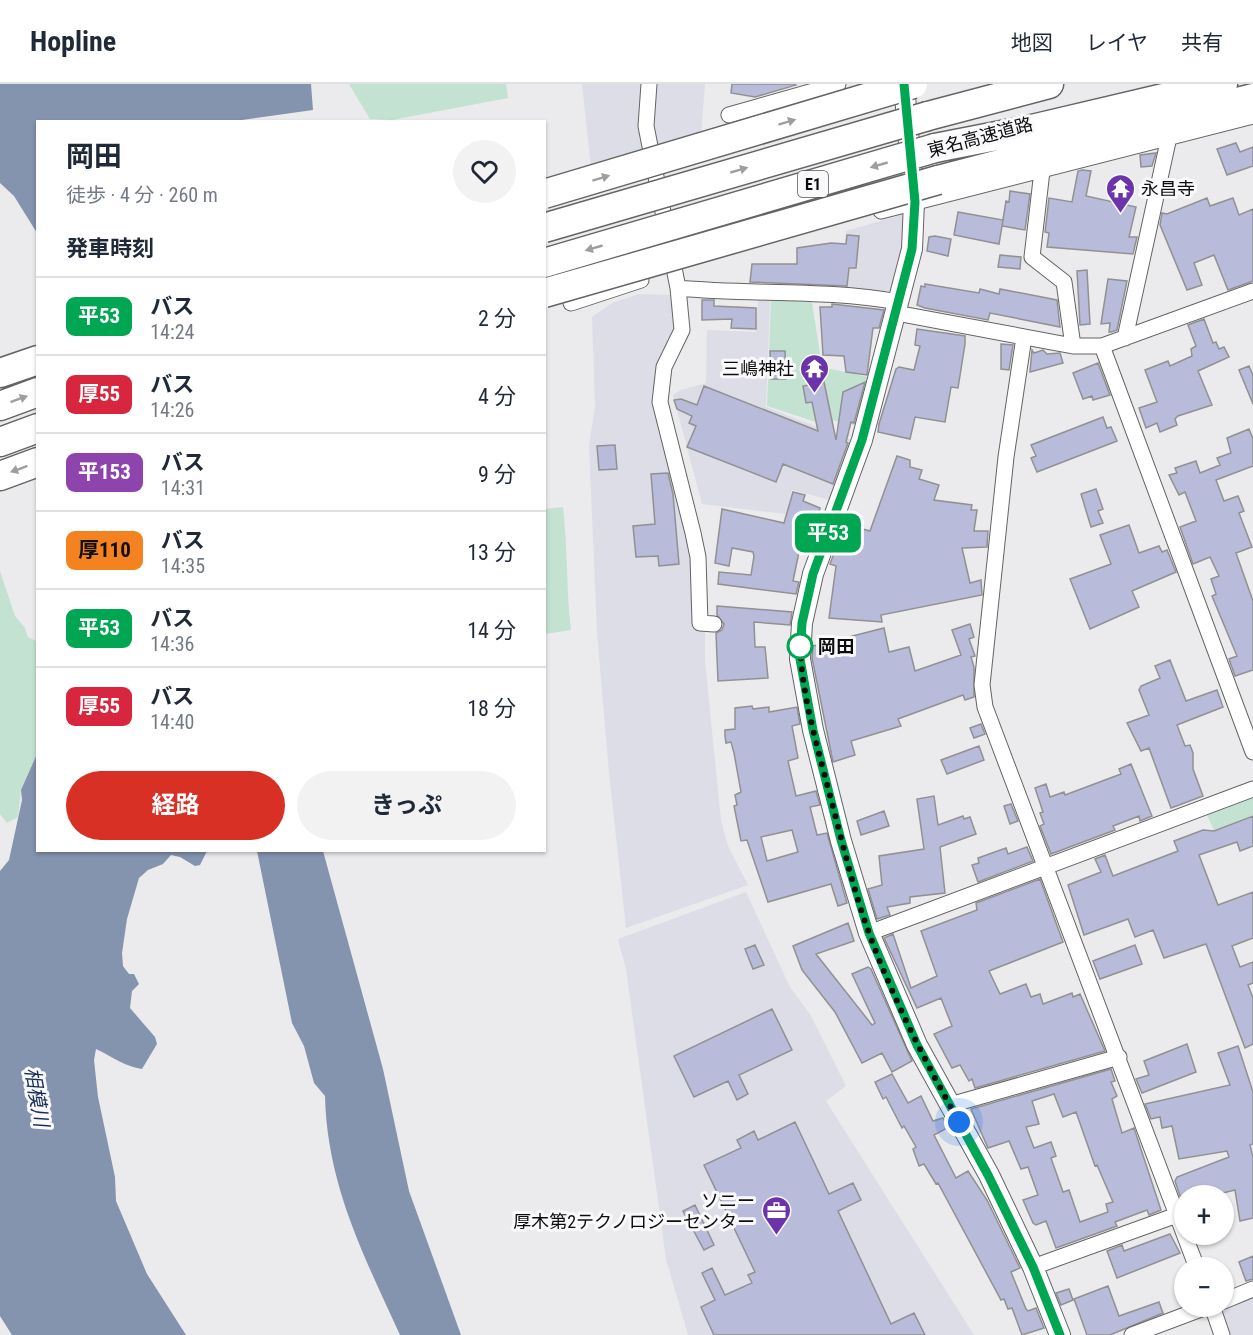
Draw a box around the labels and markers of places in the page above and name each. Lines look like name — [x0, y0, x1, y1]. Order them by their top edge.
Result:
temple icon: 永昌寺 — [1104, 172, 1136, 214]
place label: 永昌寺 — [1141, 178, 1195, 199]
temple icon: 三嶋神社 — [799, 352, 831, 394]
place label: 三嶋神社 — [722, 358, 794, 379]
marker: 岡田 — [787, 633, 813, 659]
place label: 岡田 — [818, 636, 854, 657]
place label: ソニー 厚木第2テクノロジーセンター — [513, 1190, 755, 1232]
office icon: ソニー 厚木第2テクノロジーセンター — [760, 1194, 792, 1236]

